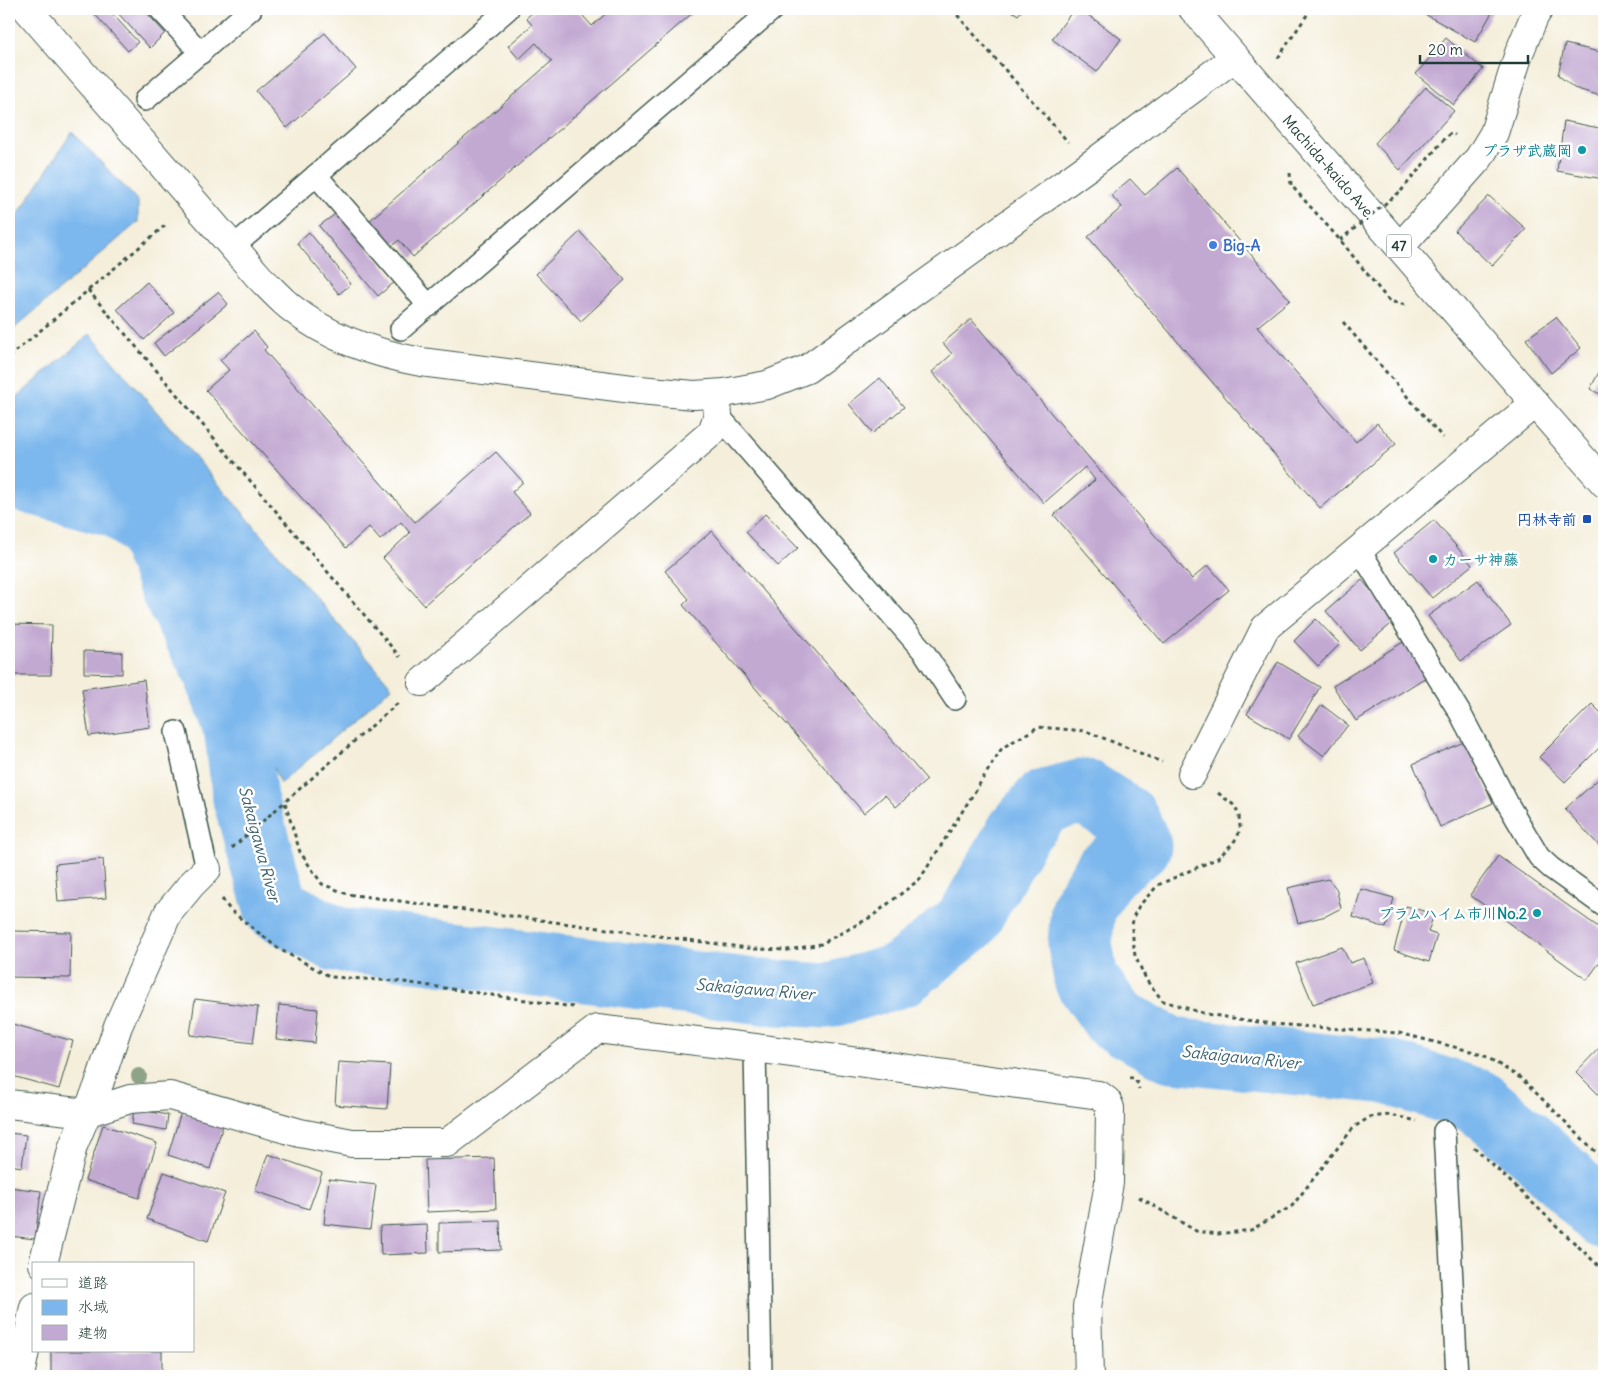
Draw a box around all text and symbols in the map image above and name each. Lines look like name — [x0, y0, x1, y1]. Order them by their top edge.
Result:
scale bar — [1420, 32, 1528, 64]
text: 20 m — [1428, 40, 1463, 59]
street label: Machida-kaido Ave. — [1279, 111, 1379, 223]
place label: プラザ武蔵岡 — [1482, 141, 1572, 160]
marker: プラザ武蔵岡 — [1576, 144, 1588, 156]
road number: 47 — [1386, 235, 1412, 258]
place label: Big-A — [1223, 236, 1261, 256]
marker: Big-A — [1207, 239, 1219, 251]
place label: 円林寺前 — [1517, 510, 1577, 529]
marker: 円林寺前 — [1581, 513, 1593, 525]
place label: カーサ神藤 — [1443, 550, 1519, 569]
marker: カーサ神藤 — [1427, 553, 1439, 565]
water label: Sakaigawa River — [235, 784, 286, 906]
place label: プラムハイム市川No.2 — [1379, 904, 1527, 923]
marker: プラムハイム市川No.2 — [1531, 907, 1543, 919]
water label: Sakaigawa River — [695, 974, 818, 1004]
water label: Sakaigawa River — [1181, 1041, 1304, 1073]
legend — [32, 1262, 195, 1352]
text: 道路 — [78, 1273, 108, 1292]
text: 水域 — [78, 1297, 108, 1316]
text: 建物 — [78, 1323, 108, 1342]

